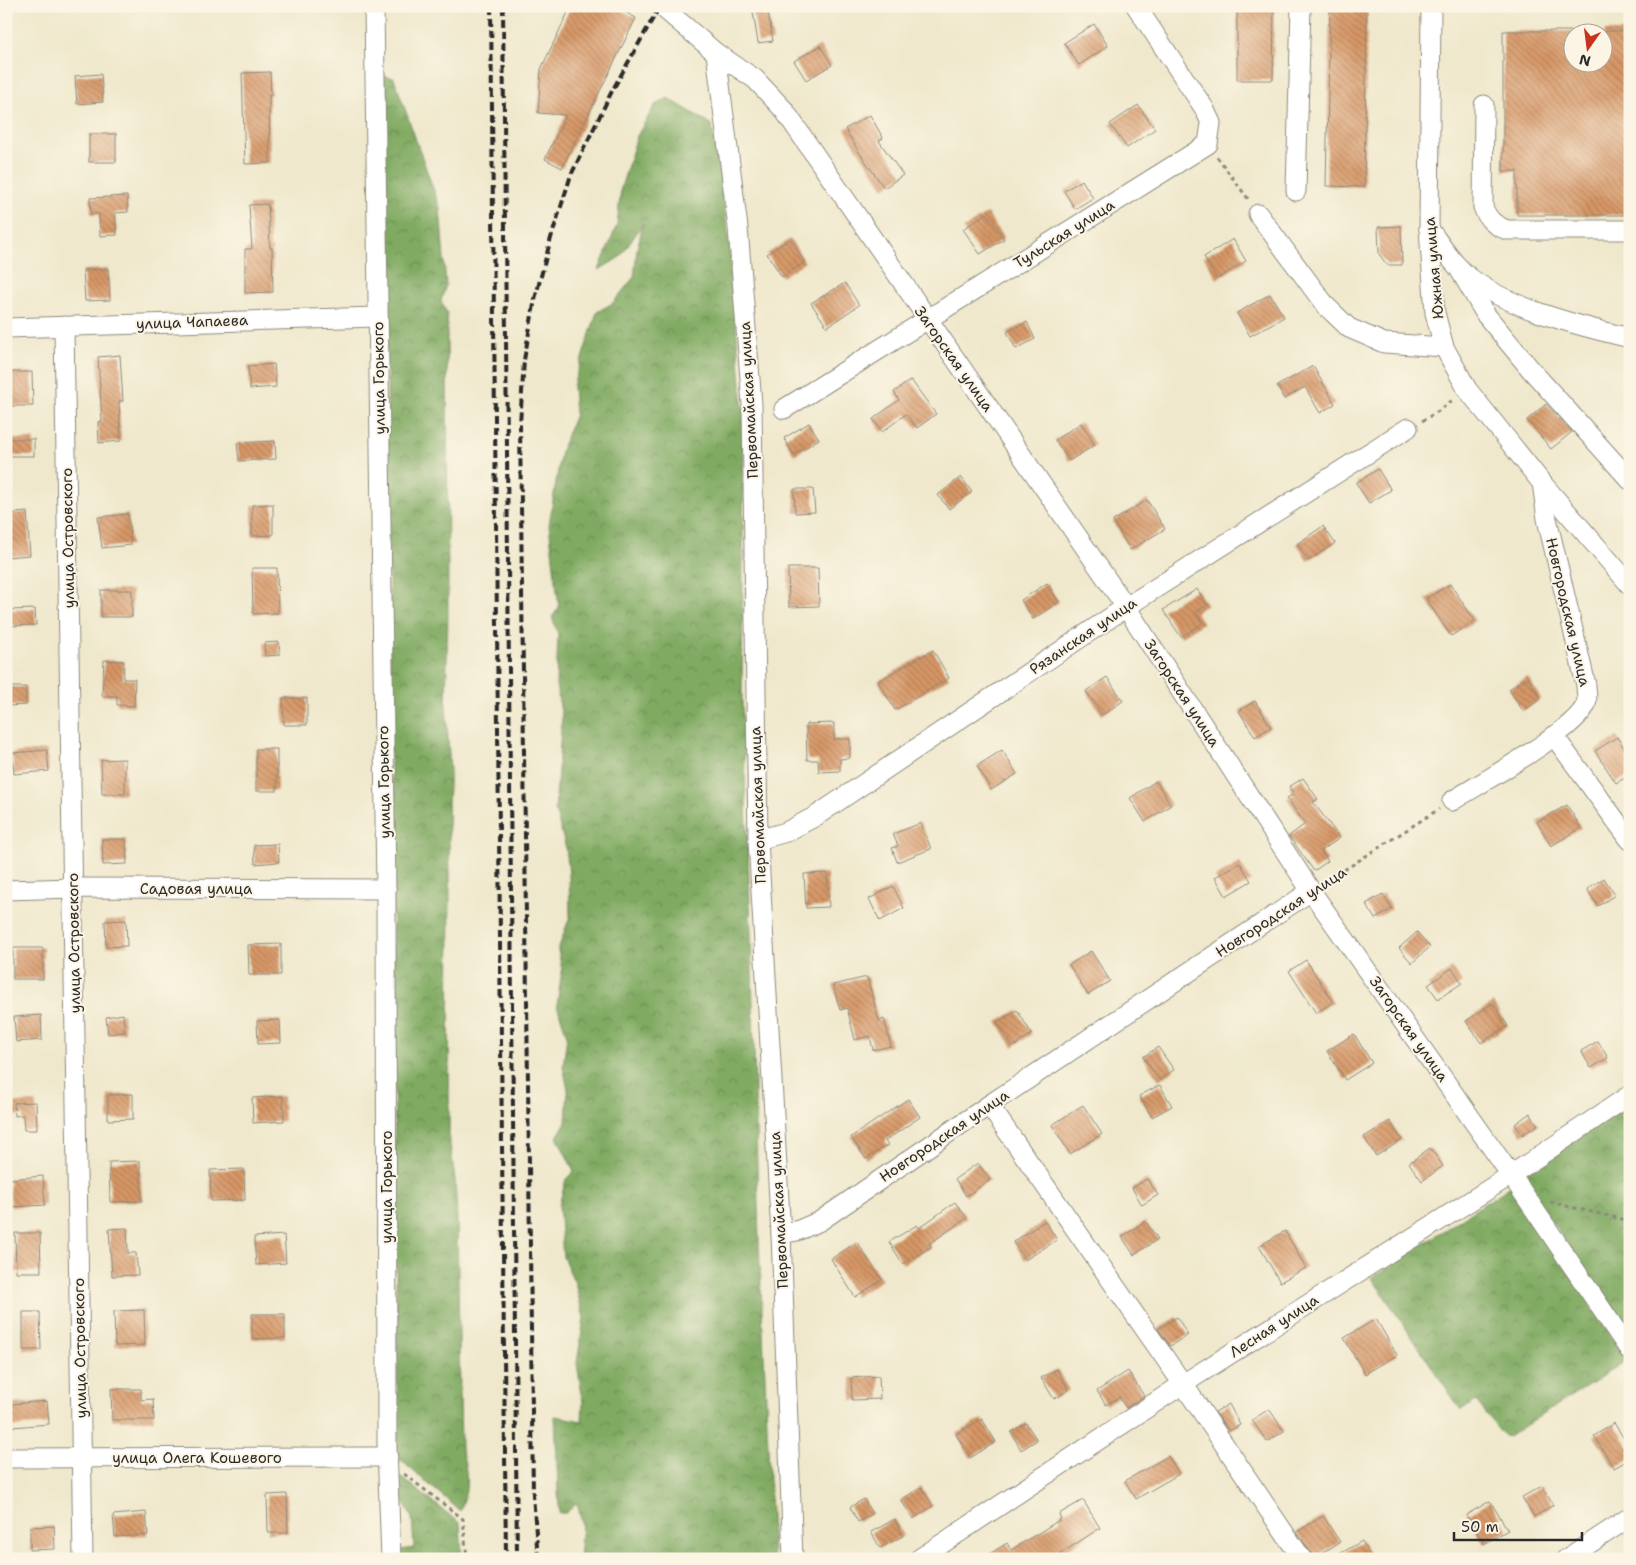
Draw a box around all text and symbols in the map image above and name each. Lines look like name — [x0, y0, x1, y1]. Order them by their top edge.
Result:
north arrow — [1564, 22, 1614, 72]
text: N — [1577, 51, 1592, 71]
street label: Тульская улица — [1010, 195, 1119, 273]
street label: Южная улица — [1420, 216, 1448, 320]
street label: Загорская улица — [910, 302, 998, 416]
street label: улица Чапаева — [136, 310, 249, 334]
street label: Первомайская улица — [735, 320, 763, 479]
street label: улица Горького — [368, 321, 390, 435]
street label: улица Островского — [57, 468, 79, 608]
street label: Новгородская улица — [1541, 536, 1595, 689]
street label: Рязанская улица — [1026, 592, 1141, 679]
street label: Загорская улица — [1140, 635, 1225, 751]
street label: улица Горького — [373, 725, 395, 839]
street label: Первомайская улица — [745, 725, 771, 884]
street label: Новгородская улица — [1212, 862, 1351, 962]
street label: улица Островского — [63, 873, 85, 1013]
street label: Садовая улица — [140, 879, 253, 899]
street label: Загорская улица — [1365, 972, 1453, 1086]
street label: Новгородская улица — [875, 1085, 1013, 1187]
street label: улица Горького — [377, 1130, 397, 1244]
street label: Первомайская улица — [765, 1130, 793, 1289]
street label: улица Островского — [69, 1278, 91, 1418]
street label: Лесная улица — [1226, 1289, 1323, 1362]
street label: улица Олега Кошевого — [112, 1448, 282, 1468]
scale bar — [1454, 1510, 1581, 1542]
text: 50 m — [1461, 1517, 1499, 1537]

